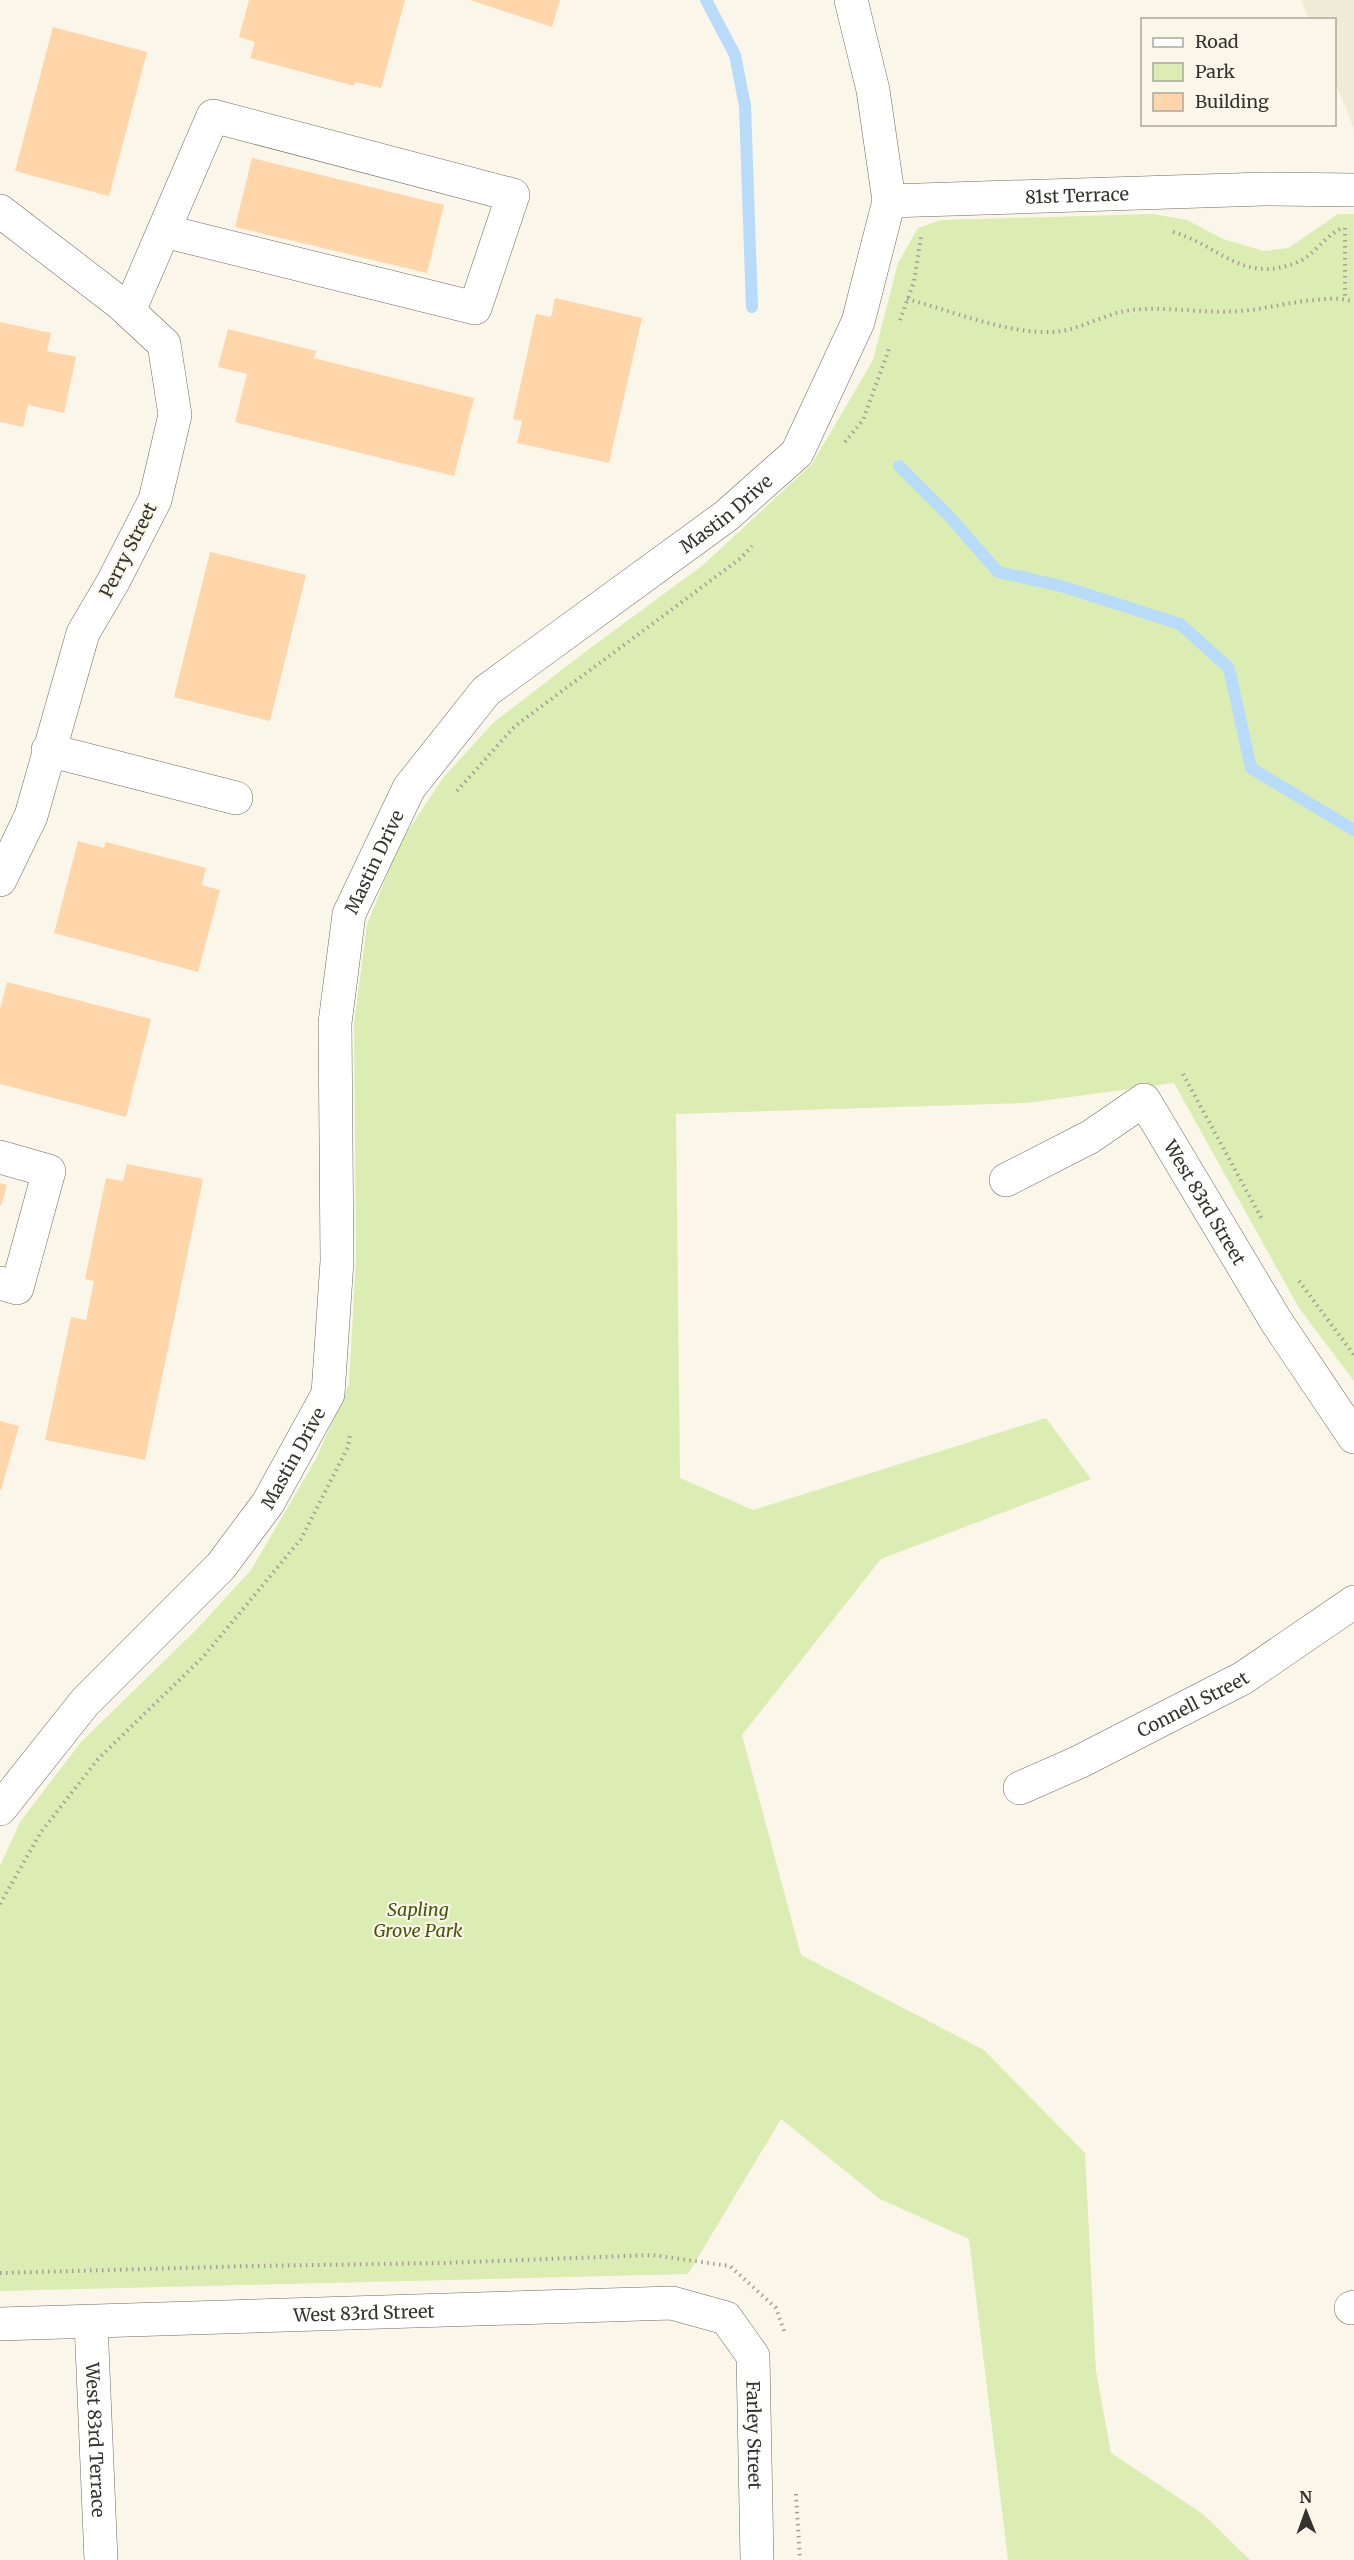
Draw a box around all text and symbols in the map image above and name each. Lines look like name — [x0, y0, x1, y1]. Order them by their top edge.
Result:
legend — [1141, 18, 1336, 126]
text: Road — [1195, 30, 1239, 53]
text: Park — [1195, 60, 1236, 83]
text: Building — [1195, 90, 1269, 113]
street label: 81st Terrace — [1025, 182, 1129, 208]
street label: Mastin Drive — [675, 469, 777, 558]
street label: Perry Street — [94, 499, 162, 601]
street label: Mastin Drive — [339, 806, 408, 917]
street label: West 83rd Street — [1159, 1135, 1251, 1269]
street label: Mastin Drive — [256, 1403, 330, 1513]
street label: Connell Street — [1133, 1666, 1253, 1742]
park label: Sapling Grove Park — [373, 1898, 463, 1942]
street label: West 83rd Street — [292, 2299, 435, 2326]
street label: West 83rd Terrace — [81, 2361, 111, 2518]
street label: Farley Street — [742, 2380, 767, 2490]
north arrow — [1276, 2482, 1336, 2542]
text: N — [1299, 2487, 1313, 2507]

